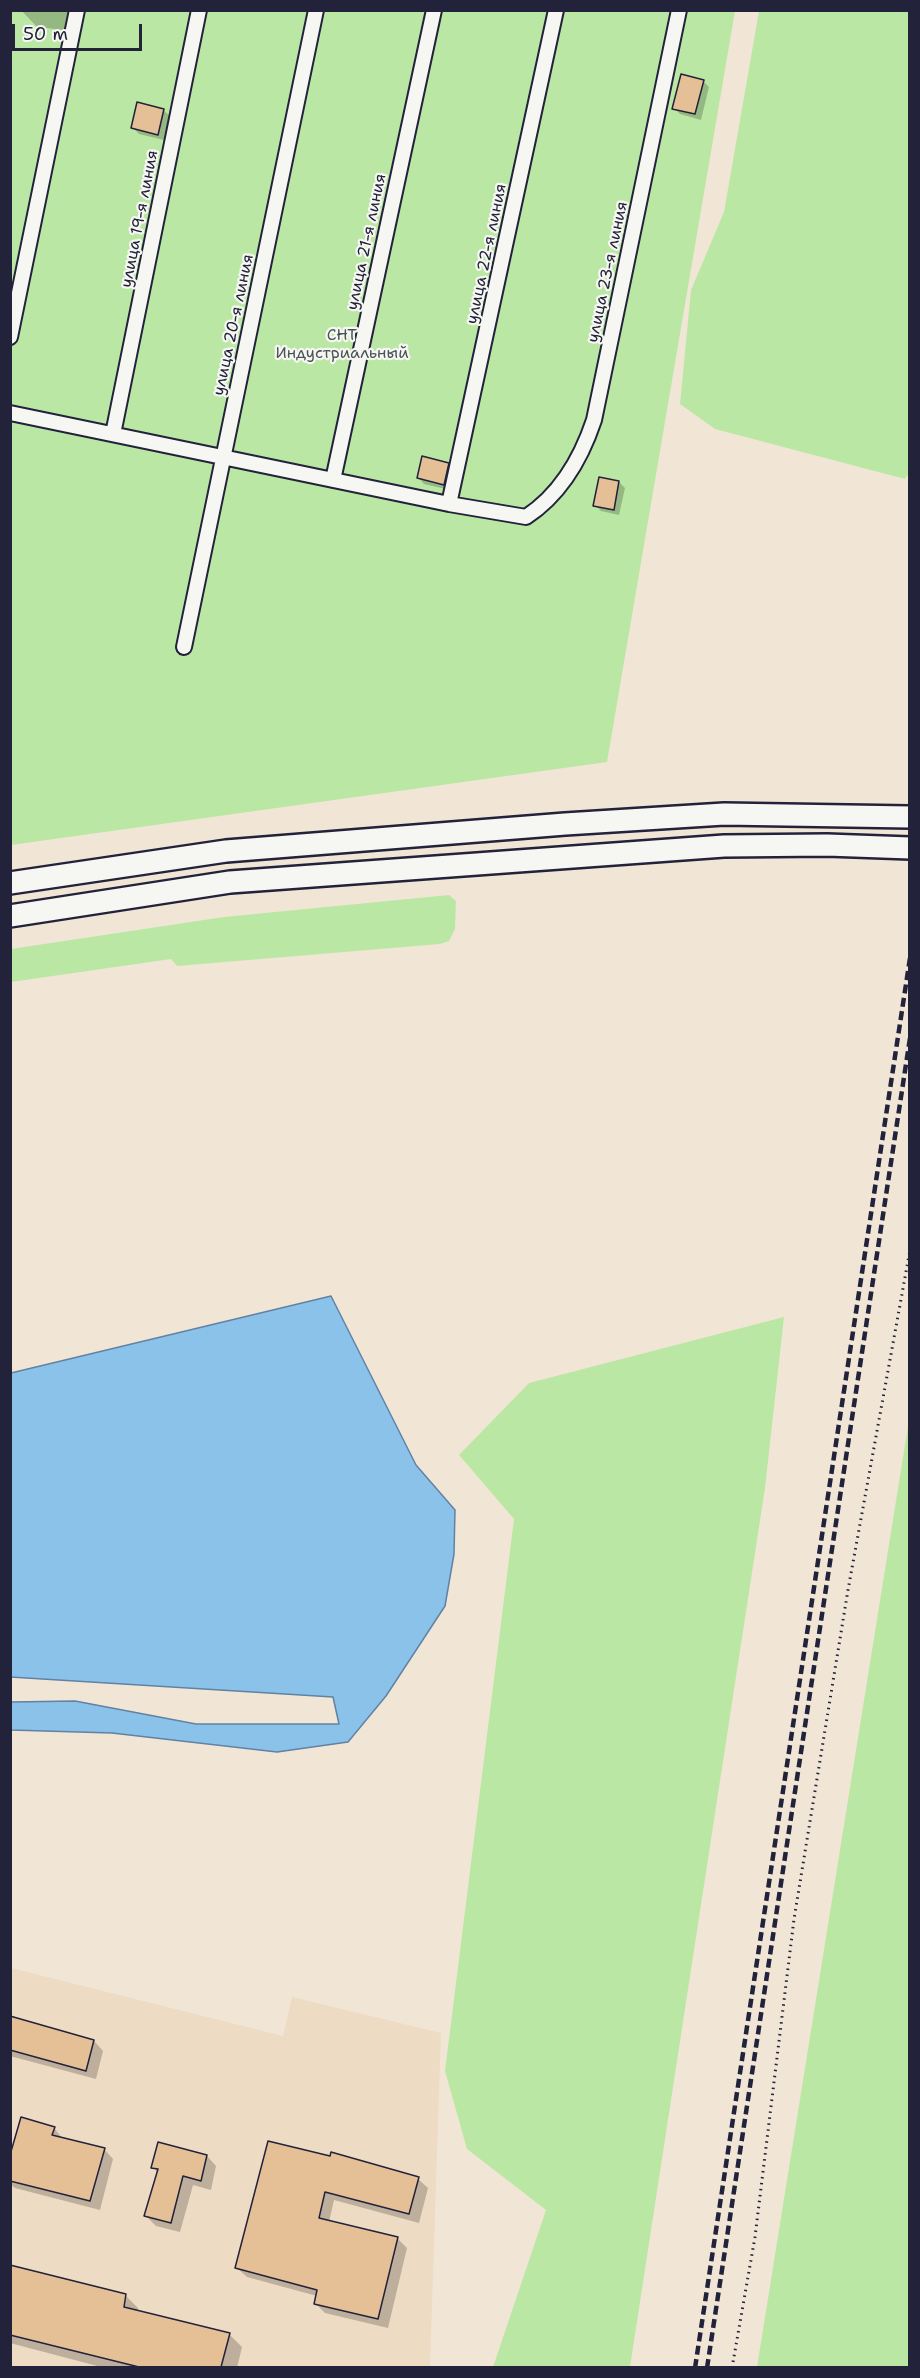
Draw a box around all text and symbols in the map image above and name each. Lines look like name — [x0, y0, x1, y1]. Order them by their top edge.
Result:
scale bar — [15, 12, 146, 50]
text: 50 m — [23, 22, 68, 46]
street label: улица 19-я линия — [117, 149, 163, 289]
street label: улица 21-я линия — [343, 172, 391, 312]
street label: улица 22-я линия — [463, 182, 511, 326]
street label: улица 23-я линия — [584, 200, 632, 344]
street label: улица 20-я линия — [210, 253, 258, 397]
park label: СНТ Индустриальный — [275, 326, 409, 364]

